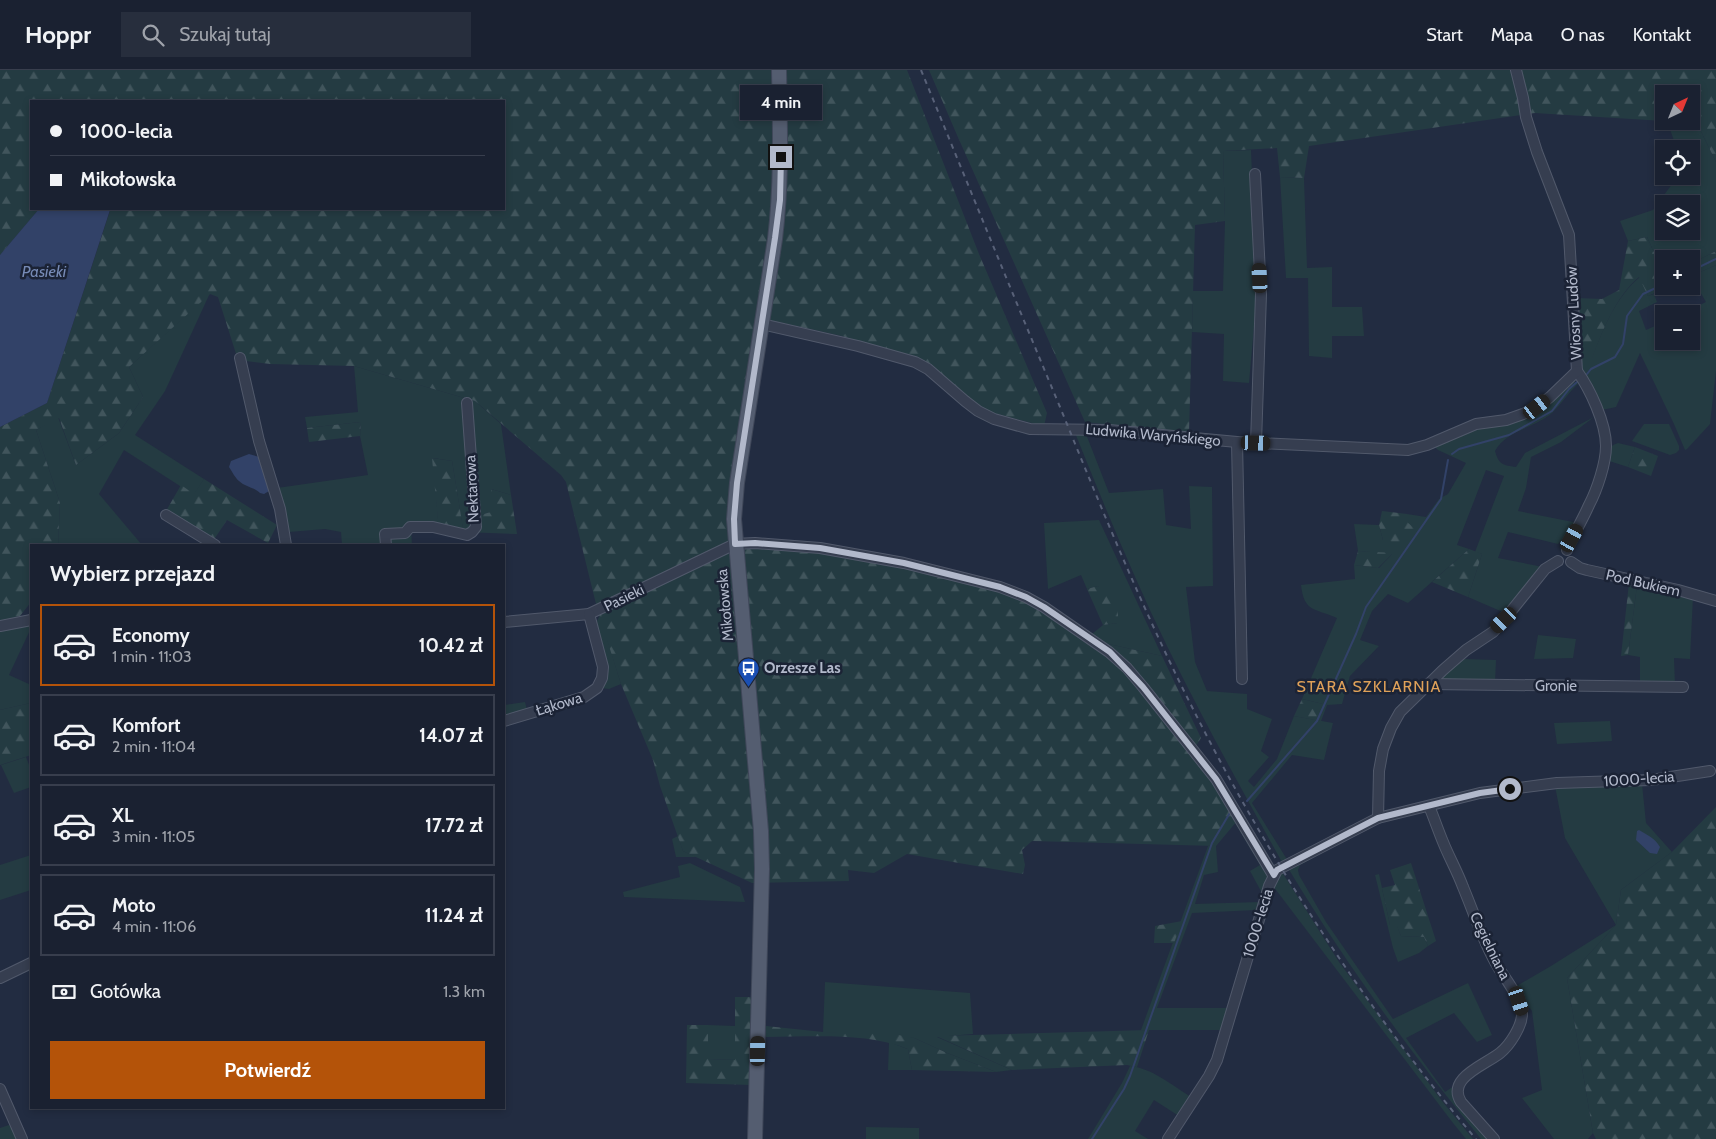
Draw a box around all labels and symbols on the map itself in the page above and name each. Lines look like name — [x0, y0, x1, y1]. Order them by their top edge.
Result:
callout: 4 min — [740, 84, 822, 119]
north arrow — [1655, 85, 1700, 130]
route end — [770, 146, 792, 168]
water label: Pasieki — [22, 262, 67, 281]
car — [1251, 263, 1268, 293]
street label: Wiosny Ludów — [1563, 266, 1585, 360]
car — [1520, 392, 1553, 422]
street label: Ludwika Waryńskiego — [1085, 420, 1221, 450]
car — [1240, 435, 1271, 451]
street label: Nektarowa — [461, 454, 483, 523]
car — [1558, 521, 1585, 555]
street label: Pod Bukiem — [1604, 566, 1682, 600]
street label: Mikołowska — [713, 567, 737, 642]
street label: Pasieki — [601, 581, 647, 615]
car — [1488, 604, 1520, 636]
bus stop icon: Orzesze Las — [736, 656, 760, 687]
place label: Orzesze Las — [764, 659, 841, 677]
district label: STARA SZKLARNIA — [1297, 677, 1441, 696]
street label: Gronie — [1535, 677, 1577, 695]
street label: Łąkowa — [534, 688, 585, 720]
street label: 1000-lecia — [1603, 767, 1676, 790]
route start — [1499, 778, 1521, 800]
street label: 1000-lecia — [1239, 886, 1277, 960]
street label: Cegielniana — [1466, 909, 1514, 984]
car — [1507, 984, 1530, 1018]
car — [750, 1036, 765, 1066]

